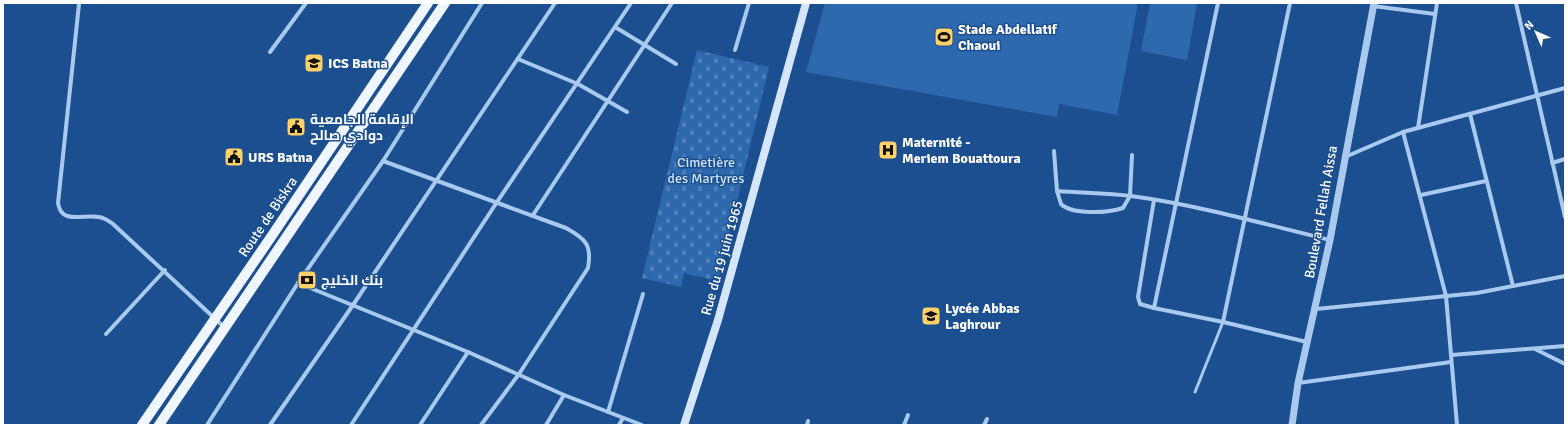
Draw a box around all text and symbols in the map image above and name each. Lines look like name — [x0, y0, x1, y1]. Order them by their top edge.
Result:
north arrow — [1516, 12, 1556, 52]
text: N — [1522, 18, 1537, 33]
place label: Stade Abdellatif Chaoui — [958, 21, 1058, 54]
sports icon: Stade Abdellatif Chaoui — [933, 26, 955, 48]
school or university icon: ICS Batna — [303, 52, 325, 74]
place label: ICS Batna — [328, 55, 388, 72]
place label: الإقامة الجامعية دوادي صالح — [310, 111, 414, 146]
public building icon: الإقامة الجامعية دوادي صالح — [285, 116, 307, 138]
place label: Maternité - Meriem Bouattoura — [902, 134, 1021, 167]
hospital icon: Maternité - Meriem Bouattoura — [877, 139, 899, 161]
street label: Boulevard Fellah Aissa — [1301, 144, 1341, 280]
public building icon: URS Batna — [223, 146, 245, 168]
place label: URS Batna — [248, 149, 313, 166]
park label: Cimetière des Martyres — [668, 154, 745, 187]
street label: Route de Biskra — [235, 174, 301, 260]
street label: Rue du 19 juin 1965 — [698, 199, 746, 317]
bank icon: بنك الخليج — [296, 269, 318, 291]
place label: بنك الخليج — [321, 272, 383, 290]
place label: Lycée Abbas Laghrour — [945, 300, 1020, 333]
school or university icon: Lycée Abbas Laghrour — [920, 305, 942, 327]

